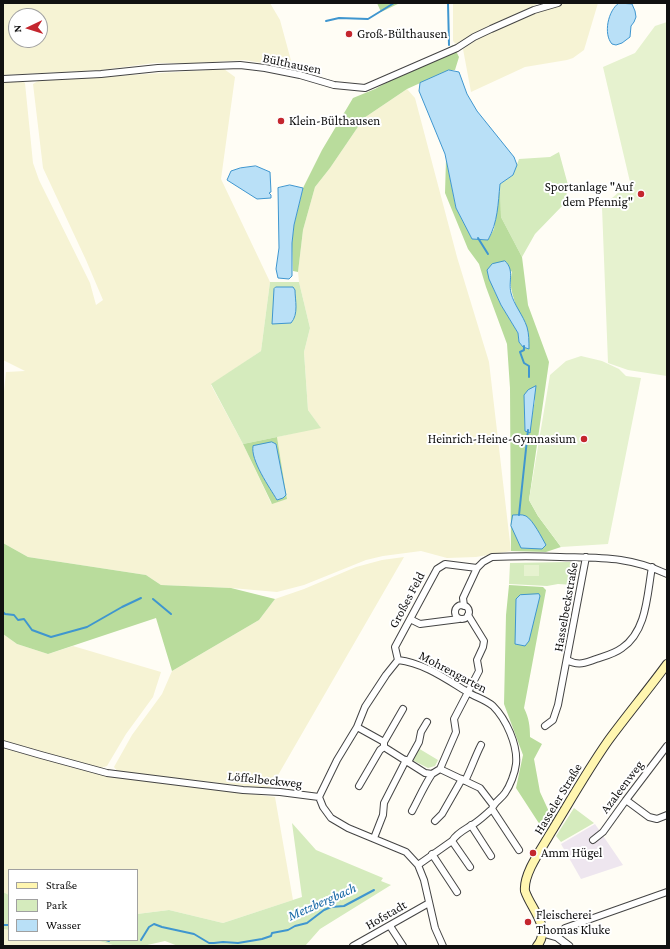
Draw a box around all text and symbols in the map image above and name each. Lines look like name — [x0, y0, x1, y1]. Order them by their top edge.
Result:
north arrow — [8, 8, 48, 48]
text: N — [11, 25, 23, 33]
place label: Groß-Bülthausen — [357, 26, 447, 42]
marker: Groß-Bülthausen — [344, 29, 354, 39]
street label: Bülthausen — [261, 50, 323, 78]
place label: Klein-Bülthausen — [289, 113, 380, 129]
marker: Klein-Bülthausen — [276, 116, 286, 126]
place label: Sportanlage "Auf dem Pfennig" — [545, 179, 633, 210]
marker: Sportanlage "Auf dem Pfennig" — [636, 189, 646, 199]
place label: Heinrich-Heine-Gymnasium — [428, 431, 576, 447]
marker: Heinrich-Heine-Gymnasium — [579, 434, 589, 444]
street label: Hasselbeckstraße — [550, 561, 582, 653]
street label: Großes Feld — [386, 569, 428, 631]
street label: Mohrengarten — [416, 648, 490, 696]
street label: Azaleenweg — [597, 757, 647, 817]
street label: Hasseler Straße — [531, 761, 585, 837]
street label: Löffelbeckweg — [227, 768, 303, 792]
place label: Amm Hügel — [541, 845, 602, 861]
marker: Amm Hügel — [528, 848, 538, 858]
legend — [8, 869, 138, 941]
text: Straße — [46, 878, 77, 892]
water label: Metzbergbach — [285, 879, 359, 925]
street label: Hofstadt — [362, 897, 410, 933]
text: Park — [46, 898, 67, 912]
place label: Fleischerei Thomas Kluke — [536, 907, 610, 938]
marker: Fleischerei Thomas Kluke — [523, 917, 533, 927]
text: Wasser — [46, 918, 81, 932]

